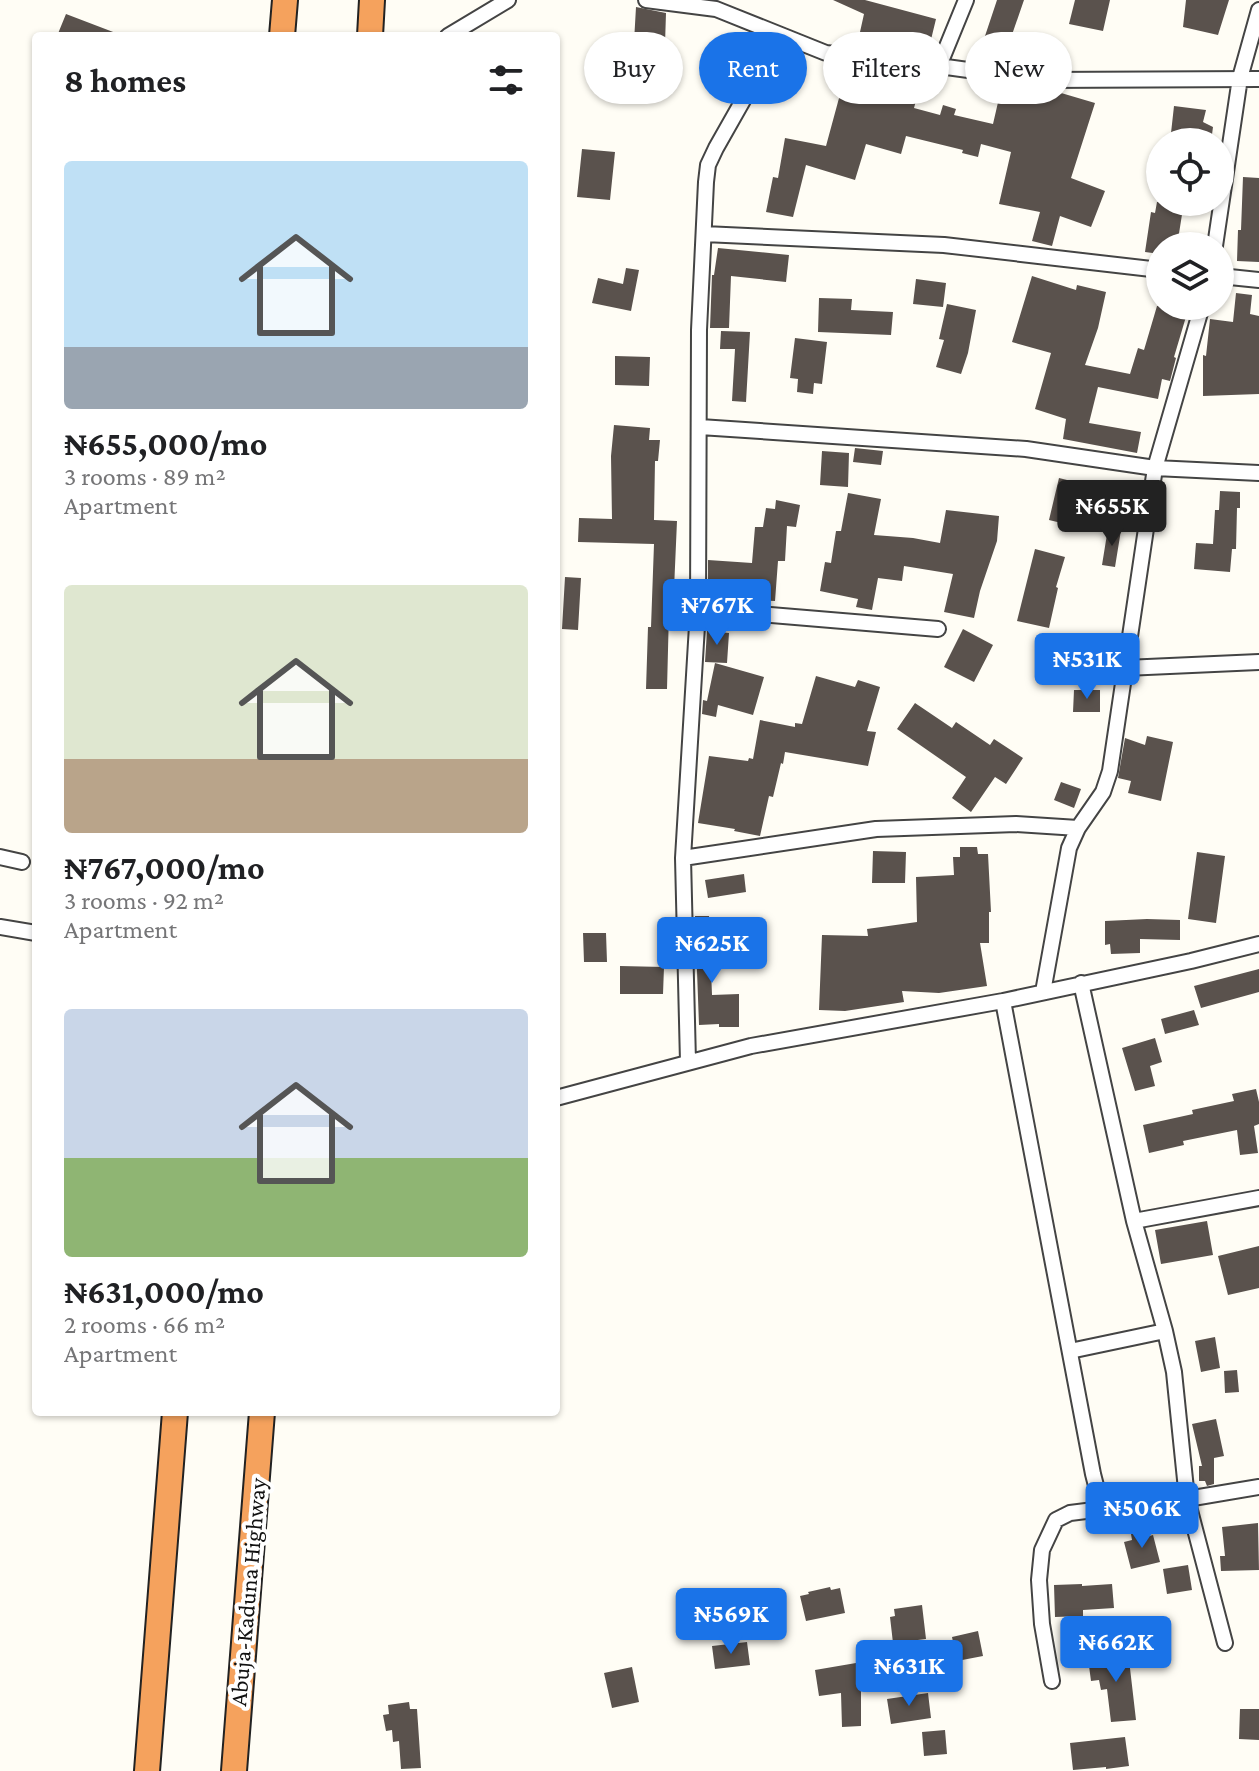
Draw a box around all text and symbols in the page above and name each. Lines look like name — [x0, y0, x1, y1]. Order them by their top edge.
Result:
chip: Buy — [584, 32, 683, 104]
chip: Rent — [699, 32, 807, 104]
chip: Filters — [823, 32, 949, 104]
chip: New — [965, 32, 1072, 104]
icon: filters — [484, 58, 528, 102]
text: 8 homes — [64, 62, 186, 99]
map controls — [1146, 128, 1234, 320]
button: locate — [1146, 128, 1234, 216]
icon: home — [224, 213, 368, 357]
button: layers — [1146, 232, 1234, 320]
text: ₦655,000/mo — [64, 425, 267, 462]
text: 3 rooms · 89 m² — [64, 462, 226, 491]
pin: ₦655K — [1056, 480, 1168, 548]
text: Apartment — [64, 491, 177, 520]
text: ₦655K — [1075, 491, 1149, 520]
pin: ₦767K — [661, 579, 773, 647]
text: ₦767K — [681, 590, 753, 619]
pin: ₦531K — [1031, 633, 1143, 701]
icon: home — [224, 637, 368, 781]
text: ₦531K — [1053, 644, 1121, 673]
text: ₦767,000/mo — [64, 849, 265, 886]
text: 3 rooms · 92 m² — [64, 886, 224, 915]
text: Apartment — [64, 915, 177, 944]
pin: ₦625K — [656, 917, 768, 985]
text: ₦625K — [675, 928, 749, 957]
icon: home — [224, 1061, 368, 1205]
text: ₦631,000/mo — [64, 1273, 264, 1310]
text: 2 rooms · 66 m² — [64, 1310, 225, 1339]
text: Apartment — [64, 1339, 177, 1368]
street label: Abuja-Kaduna Highway — [224, 1476, 271, 1707]
pin: ₦506K — [1086, 1482, 1198, 1550]
text: ₦506K — [1104, 1493, 1180, 1522]
pin: ₦569K — [675, 1588, 787, 1656]
text: ₦569K — [694, 1599, 768, 1628]
pin: ₦662K — [1060, 1616, 1172, 1684]
text: ₦662K — [1078, 1627, 1154, 1656]
pin: ₦631K — [853, 1640, 965, 1708]
text: ₦631K — [874, 1651, 944, 1680]

